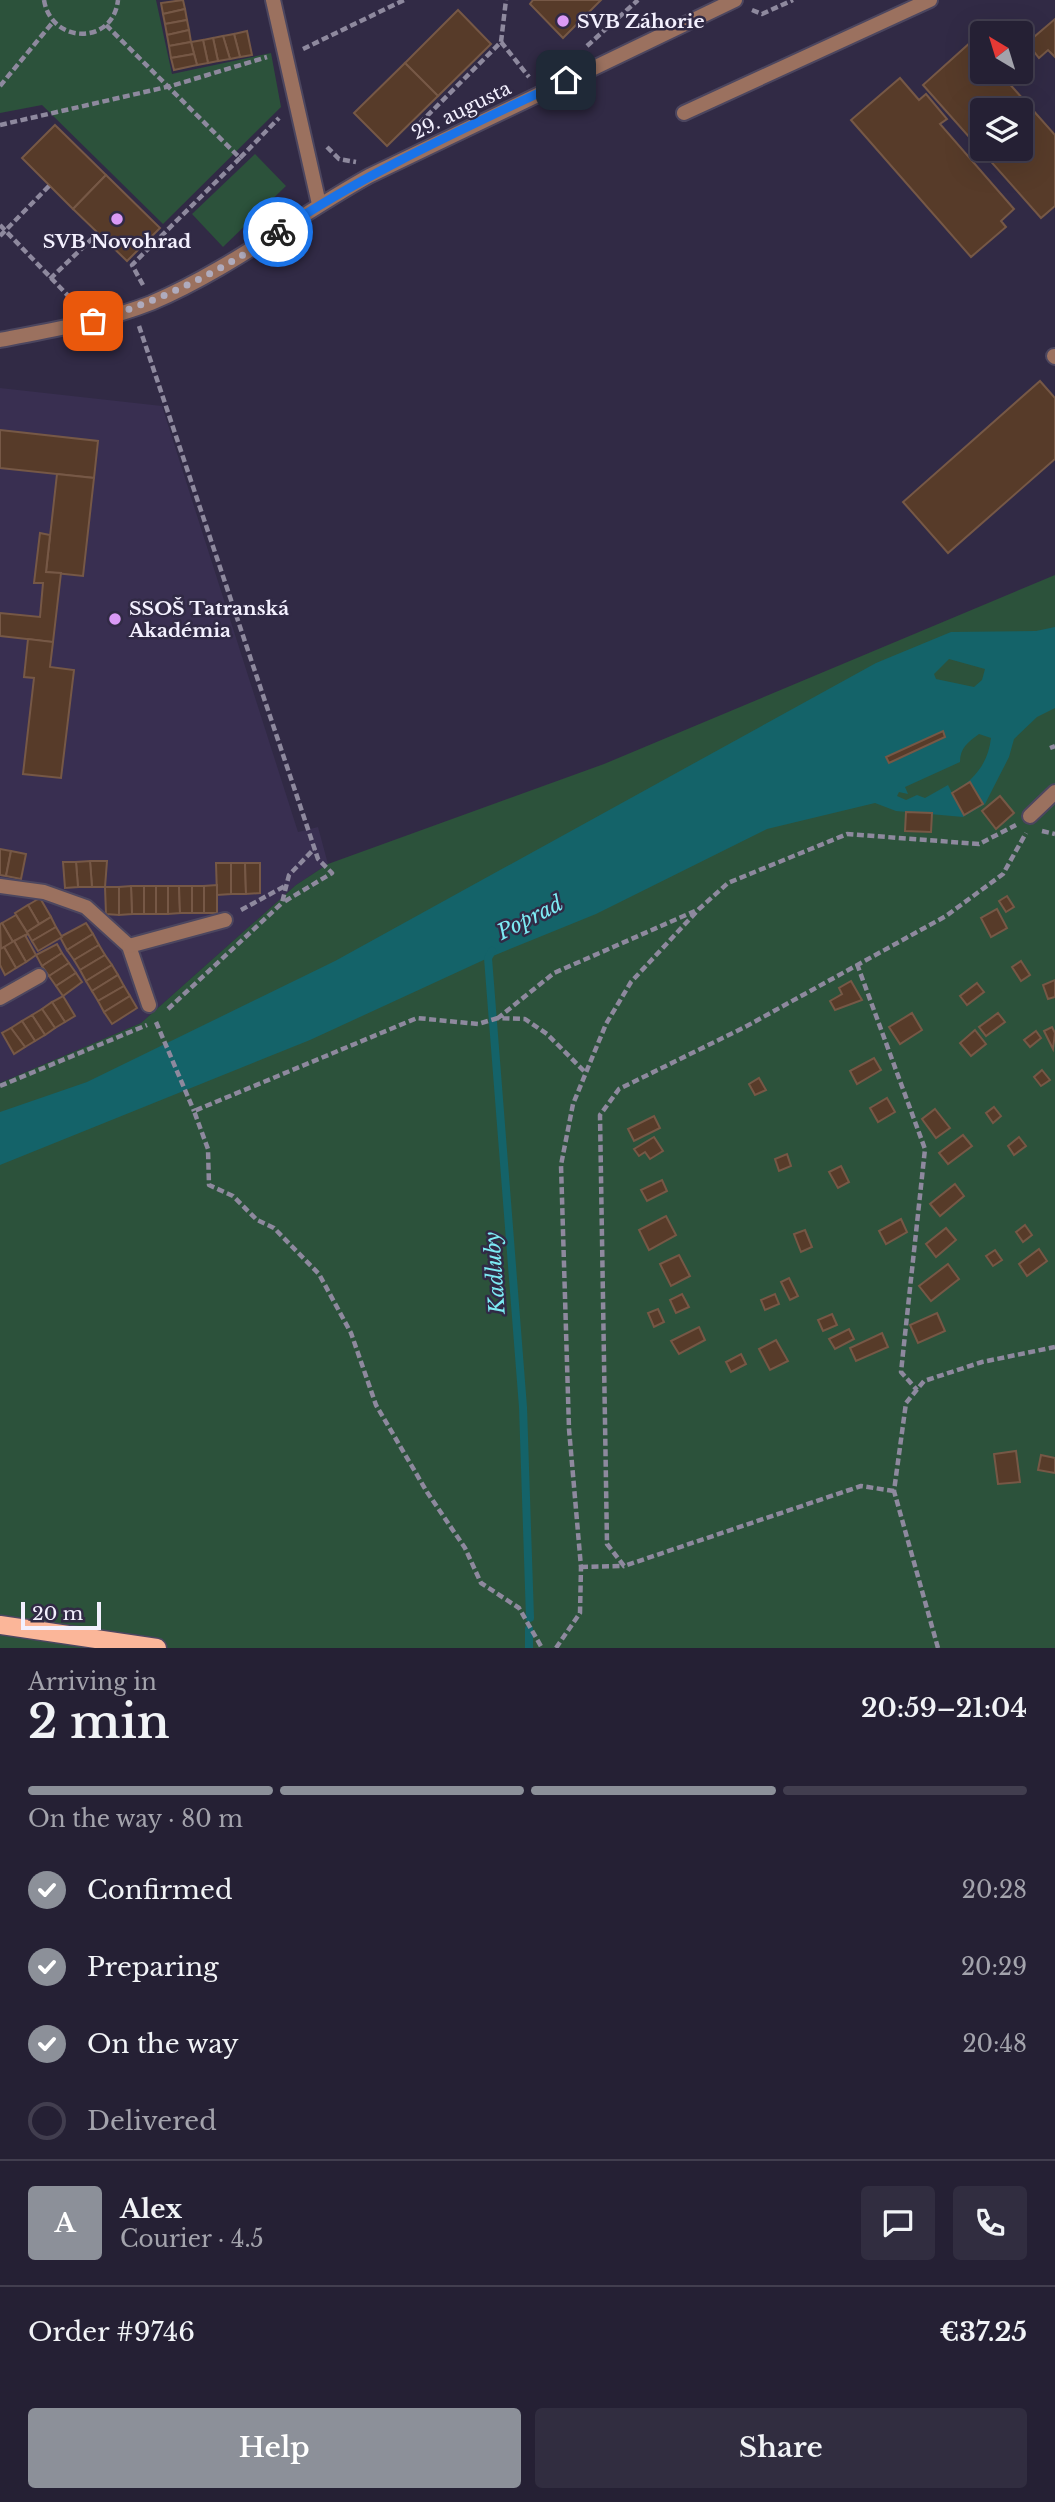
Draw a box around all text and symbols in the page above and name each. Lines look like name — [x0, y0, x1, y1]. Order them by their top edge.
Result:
place label: SVB Záhorie — [577, 10, 705, 33]
marker: SVB Záhorie — [555, 13, 571, 29]
north arrow — [970, 21, 1032, 84]
map controls — [970, 21, 1033, 161]
pin — [536, 50, 596, 110]
icon: home — [547, 61, 585, 99]
street label: 29. augusta — [408, 76, 515, 144]
button: layers — [970, 98, 1033, 161]
courier — [243, 197, 313, 267]
marker: SVB Novohrad — [109, 211, 125, 227]
icon: bike — [259, 213, 297, 251]
place label: SVB Novohrad — [43, 230, 191, 253]
pin — [63, 291, 123, 351]
icon: bag — [74, 302, 112, 340]
place label: SSOŠ Tatranská Akadémia — [128, 597, 289, 642]
marker: SSOŠ Tatranská Akadémia — [107, 611, 123, 627]
water label: Poprad — [492, 890, 568, 946]
water label: Kadluby — [479, 1231, 511, 1316]
scale bar — [21, 1599, 102, 1631]
text: 20 m — [32, 1602, 83, 1625]
text: Arriving in — [28, 1668, 157, 1696]
text: 20:59–21:04 — [861, 1692, 1027, 1724]
text: 2 min — [28, 1693, 170, 1750]
text: On the way · 80 m — [28, 1805, 243, 1833]
icon: check — [28, 1871, 66, 1909]
text: Confirmed — [87, 1874, 232, 1906]
text: 20:28 — [962, 1876, 1027, 1904]
icon: check — [28, 1948, 66, 1986]
text: Preparing — [87, 1951, 219, 1983]
text: 20:29 — [961, 1953, 1027, 1981]
icon: check — [28, 2025, 66, 2063]
text: On the way — [87, 2028, 239, 2060]
text: 20:48 — [962, 2030, 1027, 2058]
text: Delivered — [87, 2105, 217, 2137]
button: chat — [861, 2186, 935, 2260]
button: phone — [953, 2186, 1027, 2260]
text: Alex — [120, 2193, 182, 2225]
text: A — [54, 2207, 76, 2239]
text: Courier · 4.5 — [120, 2225, 264, 2253]
text: Order #9746 — [28, 2316, 195, 2348]
text: €37.25 — [940, 2316, 1027, 2348]
button: Help — [28, 2408, 521, 2488]
button: Share — [535, 2408, 1027, 2488]

